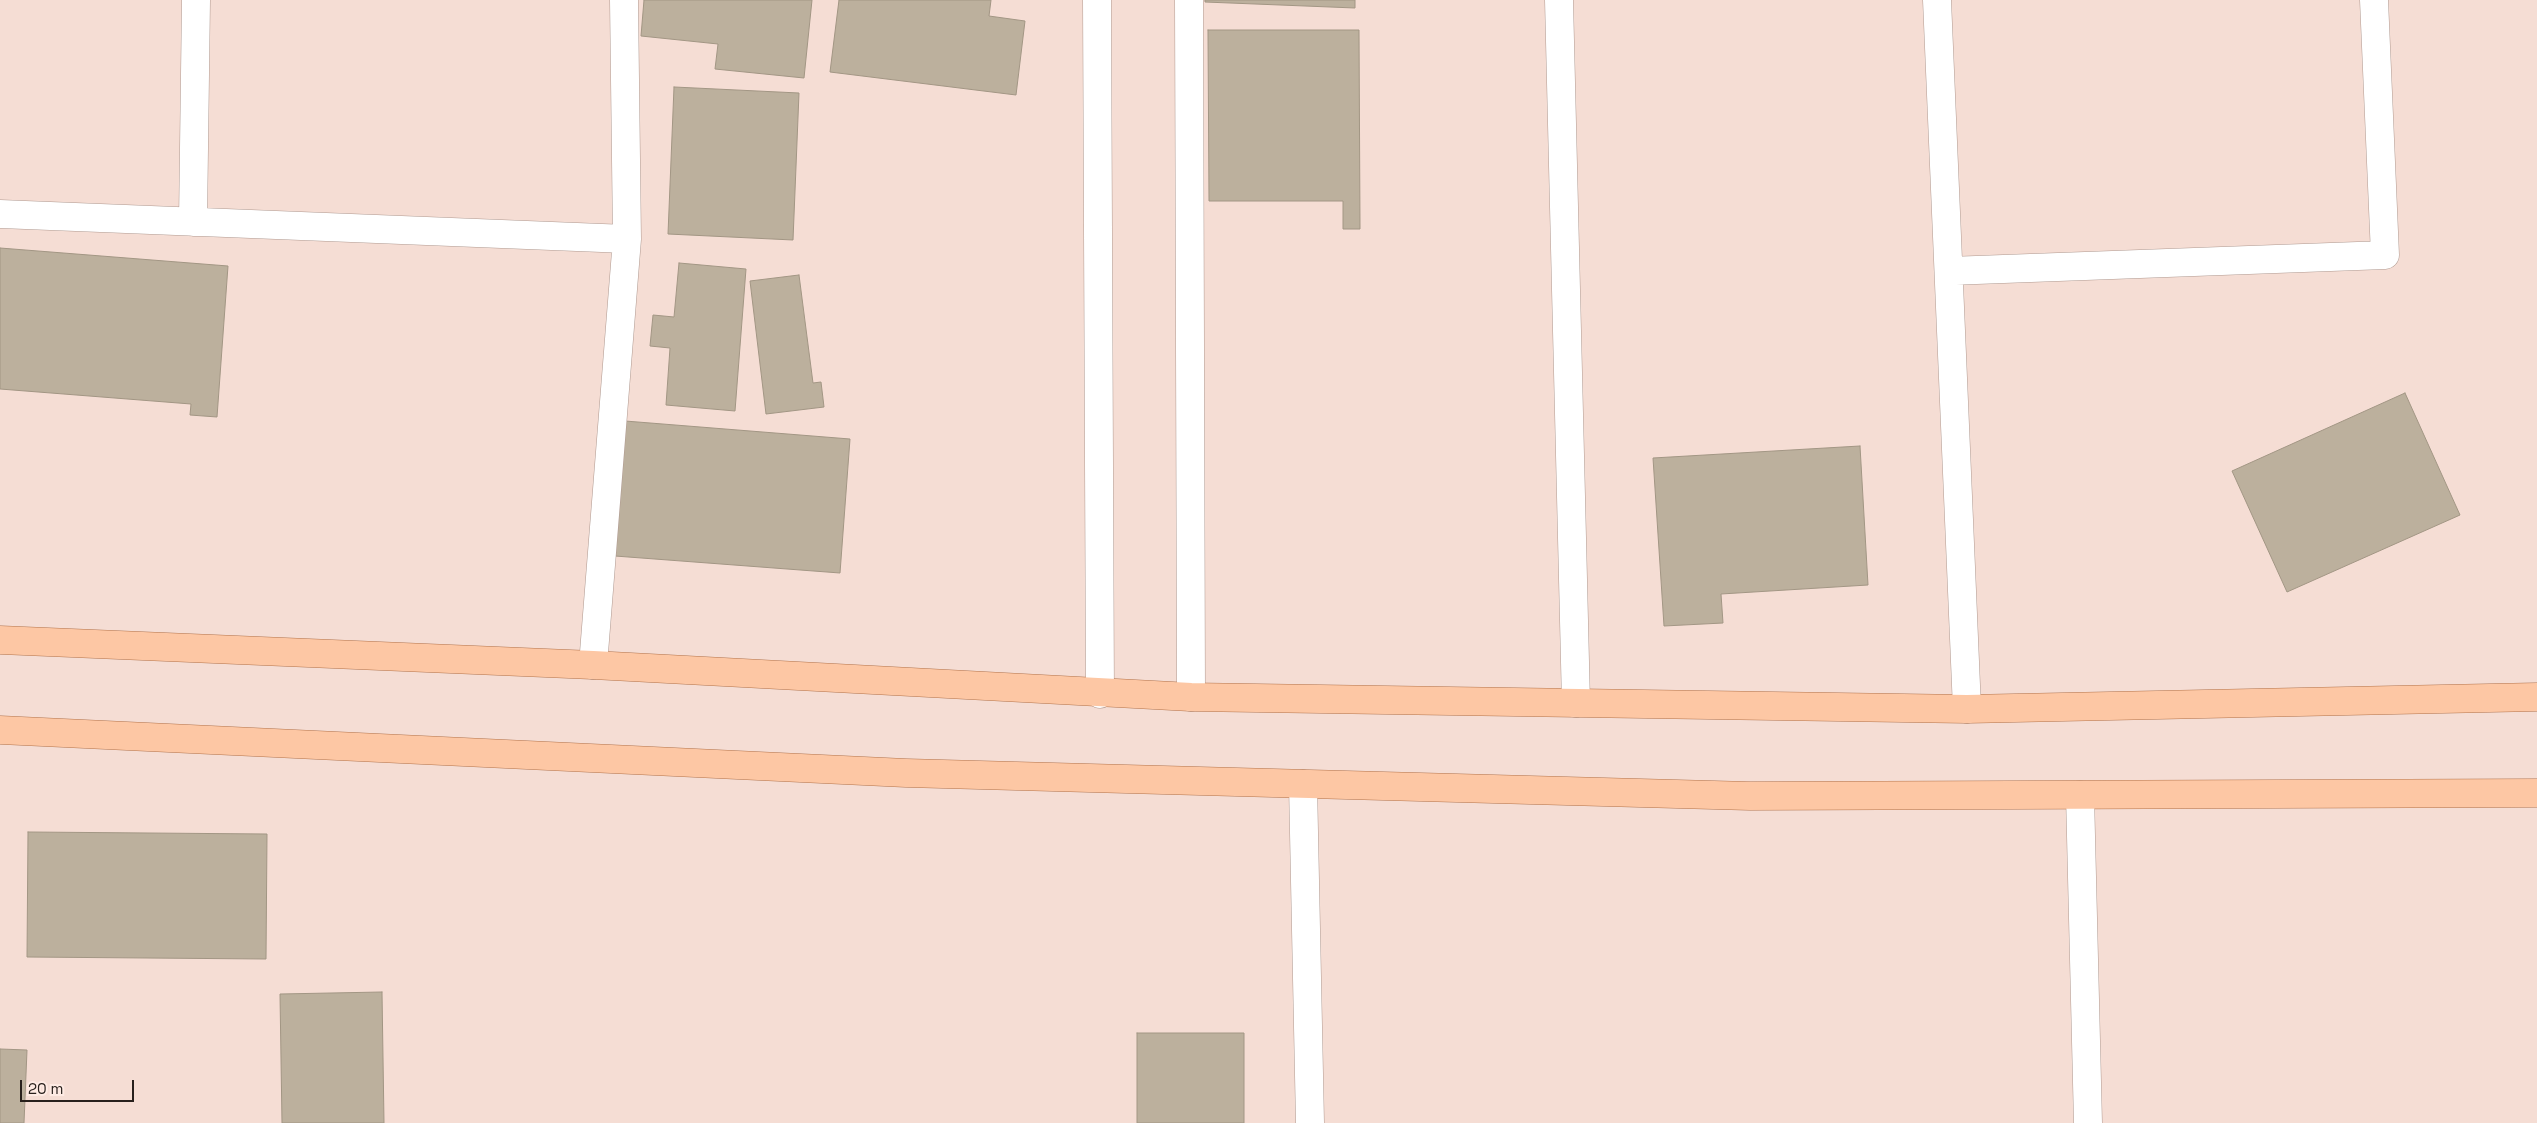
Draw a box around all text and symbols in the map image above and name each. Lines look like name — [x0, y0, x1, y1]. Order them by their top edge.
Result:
scale bar — [22, 1070, 136, 1102]
text: 20 m — [28, 1079, 63, 1098]

